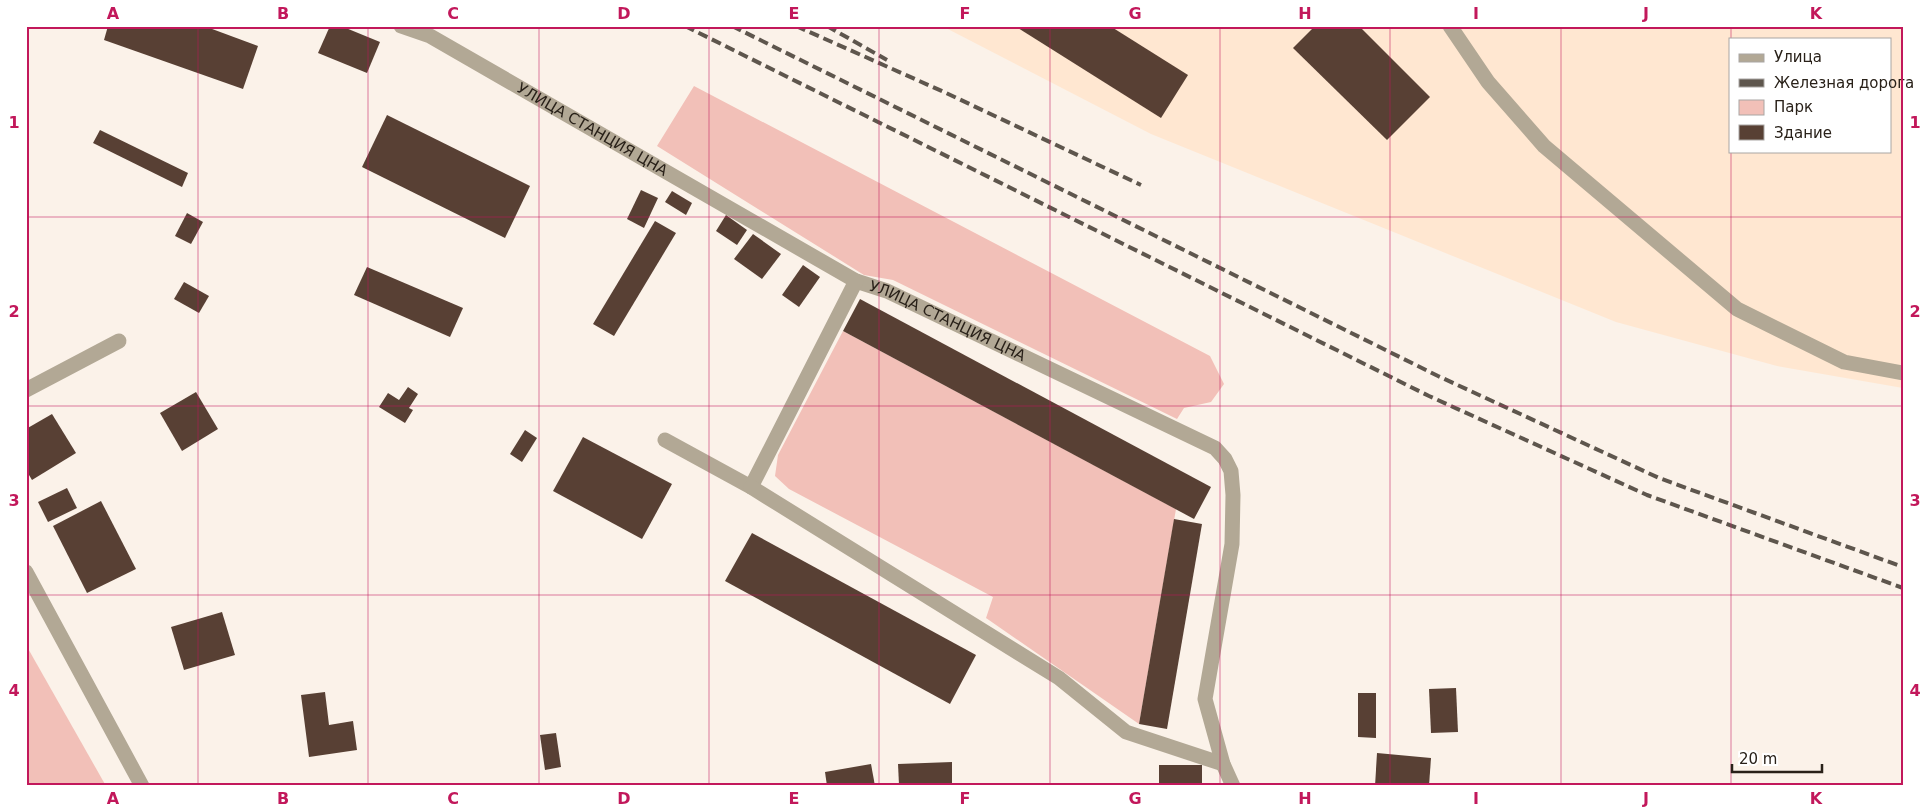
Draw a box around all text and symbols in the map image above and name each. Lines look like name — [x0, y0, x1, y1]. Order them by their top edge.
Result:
text: A — [107, 4, 120, 23]
text: B — [277, 4, 289, 23]
text: C — [447, 4, 459, 23]
text: D — [617, 4, 631, 23]
text: E — [789, 4, 799, 23]
text: F — [960, 4, 970, 23]
text: G — [1128, 4, 1142, 23]
text: H — [1298, 4, 1312, 23]
text: I — [1473, 4, 1479, 23]
text: J — [1642, 4, 1649, 23]
text: K — [1810, 4, 1823, 23]
legend — [1729, 38, 1892, 152]
text: Улица — [1774, 48, 1822, 66]
text: Железная дорога — [1774, 74, 1914, 92]
street label: УЛИЦА СТАНЦИЯ ЦНА — [514, 79, 672, 180]
text: Парк — [1774, 98, 1813, 116]
text: 1 — [8, 113, 20, 132]
text: 1 — [1909, 113, 1921, 132]
text: Здание — [1774, 124, 1832, 142]
street label: УЛИЦА СТАНЦИЯ ЦНА — [867, 277, 1029, 365]
text: 2 — [8, 302, 20, 321]
text: 2 — [1909, 302, 1921, 321]
text: 3 — [8, 491, 20, 510]
text: 3 — [1909, 491, 1921, 510]
text: 4 — [8, 681, 20, 700]
text: 4 — [1909, 681, 1921, 700]
scale bar — [1732, 742, 1822, 774]
text: 20 m — [1739, 750, 1777, 768]
text: A — [107, 789, 120, 808]
text: B — [277, 789, 289, 808]
text: C — [447, 789, 459, 808]
text: D — [617, 789, 631, 808]
text: E — [789, 789, 799, 808]
text: F — [960, 789, 970, 808]
text: G — [1128, 789, 1142, 808]
text: H — [1298, 789, 1312, 808]
text: I — [1473, 789, 1479, 808]
text: J — [1642, 789, 1649, 808]
text: K — [1810, 789, 1823, 808]

